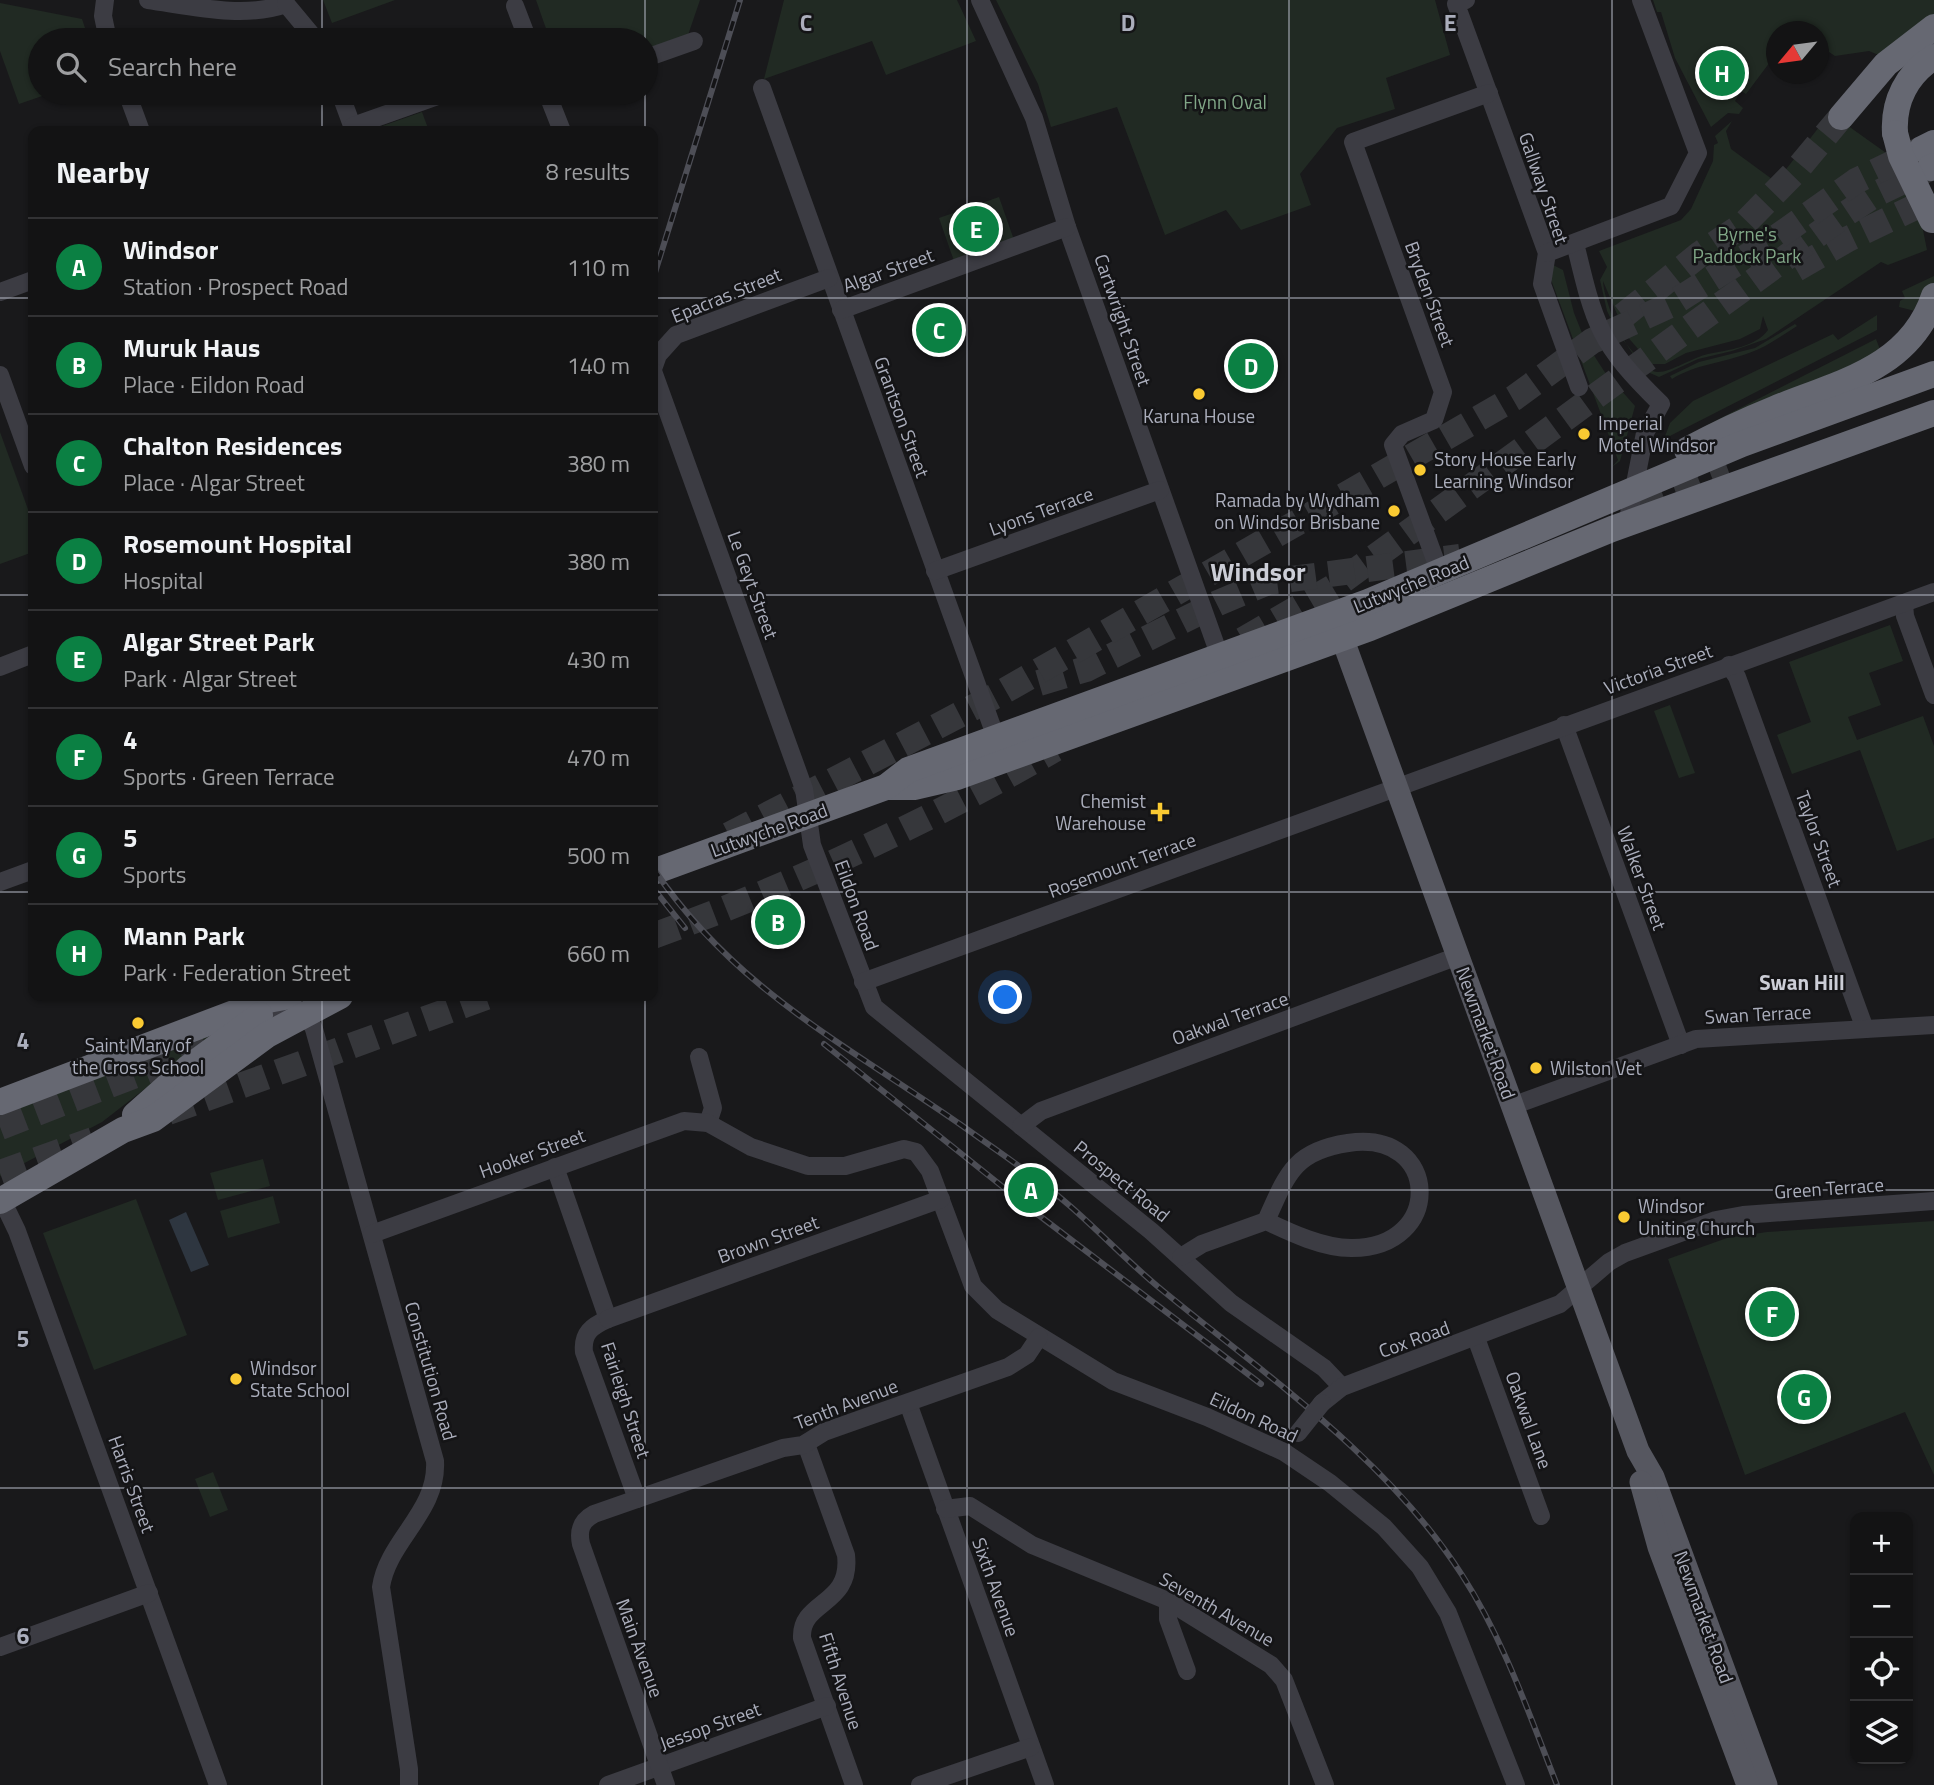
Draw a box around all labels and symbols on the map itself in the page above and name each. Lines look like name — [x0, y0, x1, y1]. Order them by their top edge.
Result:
text: C — [800, 5, 812, 40]
text: D — [1121, 5, 1135, 40]
text: E — [1444, 5, 1456, 40]
north arrow — [1766, 21, 1829, 84]
pin: H — [1699, 47, 1745, 99]
park label: Flynn Oval — [1183, 87, 1267, 116]
street label: Gallway Street — [1512, 128, 1577, 248]
pin: E — [953, 203, 999, 255]
park label: Byrne's Paddock Park — [1693, 219, 1801, 270]
street label: Bryden Street — [1398, 237, 1463, 351]
street label: Algar Street — [838, 240, 938, 299]
street label: Cartwright Street — [1087, 250, 1160, 390]
street label: Epacras Street — [666, 259, 786, 330]
pin: C — [916, 304, 962, 356]
pin: D — [1228, 340, 1274, 392]
street label: Grantson Street — [867, 352, 938, 482]
marker: Karuna House — [1191, 386, 1207, 402]
place label: Karuna House — [1143, 401, 1255, 430]
place label: Imperial Motel Windsor — [1598, 408, 1716, 459]
marker: Imperial Motel Windsor — [1576, 426, 1592, 442]
place label: Story House Early Learning Windsor — [1434, 444, 1576, 495]
marker: Story House Early Learning Windsor — [1412, 462, 1428, 478]
street label: Lyons Terrace — [985, 478, 1097, 543]
place label: Ramada by Wydham on Windsor Brisbane — [1214, 485, 1380, 536]
marker: Ramada by Wydham on Windsor Brisbane — [1386, 503, 1402, 519]
street label: Le Geyt Street — [721, 527, 787, 643]
street label: Lutwyche Road — [1349, 547, 1473, 620]
district label: Windsor — [1210, 552, 1306, 591]
street label: Victoria Street — [1599, 635, 1716, 702]
place label: Chemist Warehouse — [1055, 786, 1146, 837]
street label: Taylor Street — [1789, 786, 1850, 892]
street label: Lutwyche Road — [706, 795, 831, 864]
marker: Chemist Warehouse — [1152, 804, 1168, 820]
street label: Walker Street — [1610, 822, 1675, 934]
street label: Rosemount Terrace — [1044, 824, 1200, 905]
street label: Eildon Road — [828, 855, 887, 954]
pin: B — [755, 896, 801, 948]
street label: Newmarket Road — [1449, 963, 1524, 1103]
district label: Swan Hill — [1759, 966, 1845, 998]
your location — [988, 980, 1022, 1014]
street label: Oakwal Terrace — [1168, 983, 1292, 1052]
street label: Swan Terrace — [1704, 996, 1812, 1031]
marker: Saint Mary of the Cross School — [130, 1015, 146, 1031]
text: 4 — [17, 1023, 29, 1058]
place label: Saint Mary of the Cross School — [72, 1030, 204, 1081]
place label: Wilston Vet — [1550, 1053, 1642, 1082]
marker: Wilston Vet — [1528, 1060, 1544, 1076]
street label: Hooker Street — [475, 1120, 589, 1185]
street label: Prospect Road — [1068, 1133, 1177, 1229]
pin: A — [1008, 1164, 1054, 1216]
street label: Green Terrace — [1773, 1169, 1885, 1206]
place label: Windsor Uniting Church — [1638, 1191, 1755, 1242]
street label: Brown Street — [713, 1207, 823, 1270]
marker: Windsor Uniting Church — [1616, 1209, 1632, 1225]
pin: F — [1749, 1288, 1795, 1340]
street label: Constitution Road — [398, 1298, 465, 1444]
street label: Cox Road — [1374, 1312, 1453, 1365]
text: 5 — [17, 1321, 29, 1356]
street label: Fairleigh Street — [594, 1338, 659, 1462]
place label: Windsor State School — [250, 1353, 350, 1404]
street label: Oakwal Lane — [1498, 1367, 1561, 1473]
marker: Windsor State School — [228, 1371, 244, 1387]
street label: Tenth Avenue — [790, 1371, 902, 1437]
pin: G — [1781, 1371, 1827, 1423]
street label: Eildon Road — [1205, 1383, 1303, 1450]
street label: Harris Street — [101, 1431, 164, 1537]
street label: Sixth Avenue — [965, 1533, 1028, 1640]
street label: Newmarket Road — [1667, 1547, 1742, 1687]
street label: Seventh Avenue — [1154, 1564, 1280, 1653]
street label: Main Avenue — [609, 1594, 672, 1701]
text: 6 — [17, 1618, 30, 1653]
street label: Fifth Avenue — [812, 1628, 871, 1733]
street label: Jessop Street — [655, 1694, 765, 1757]

